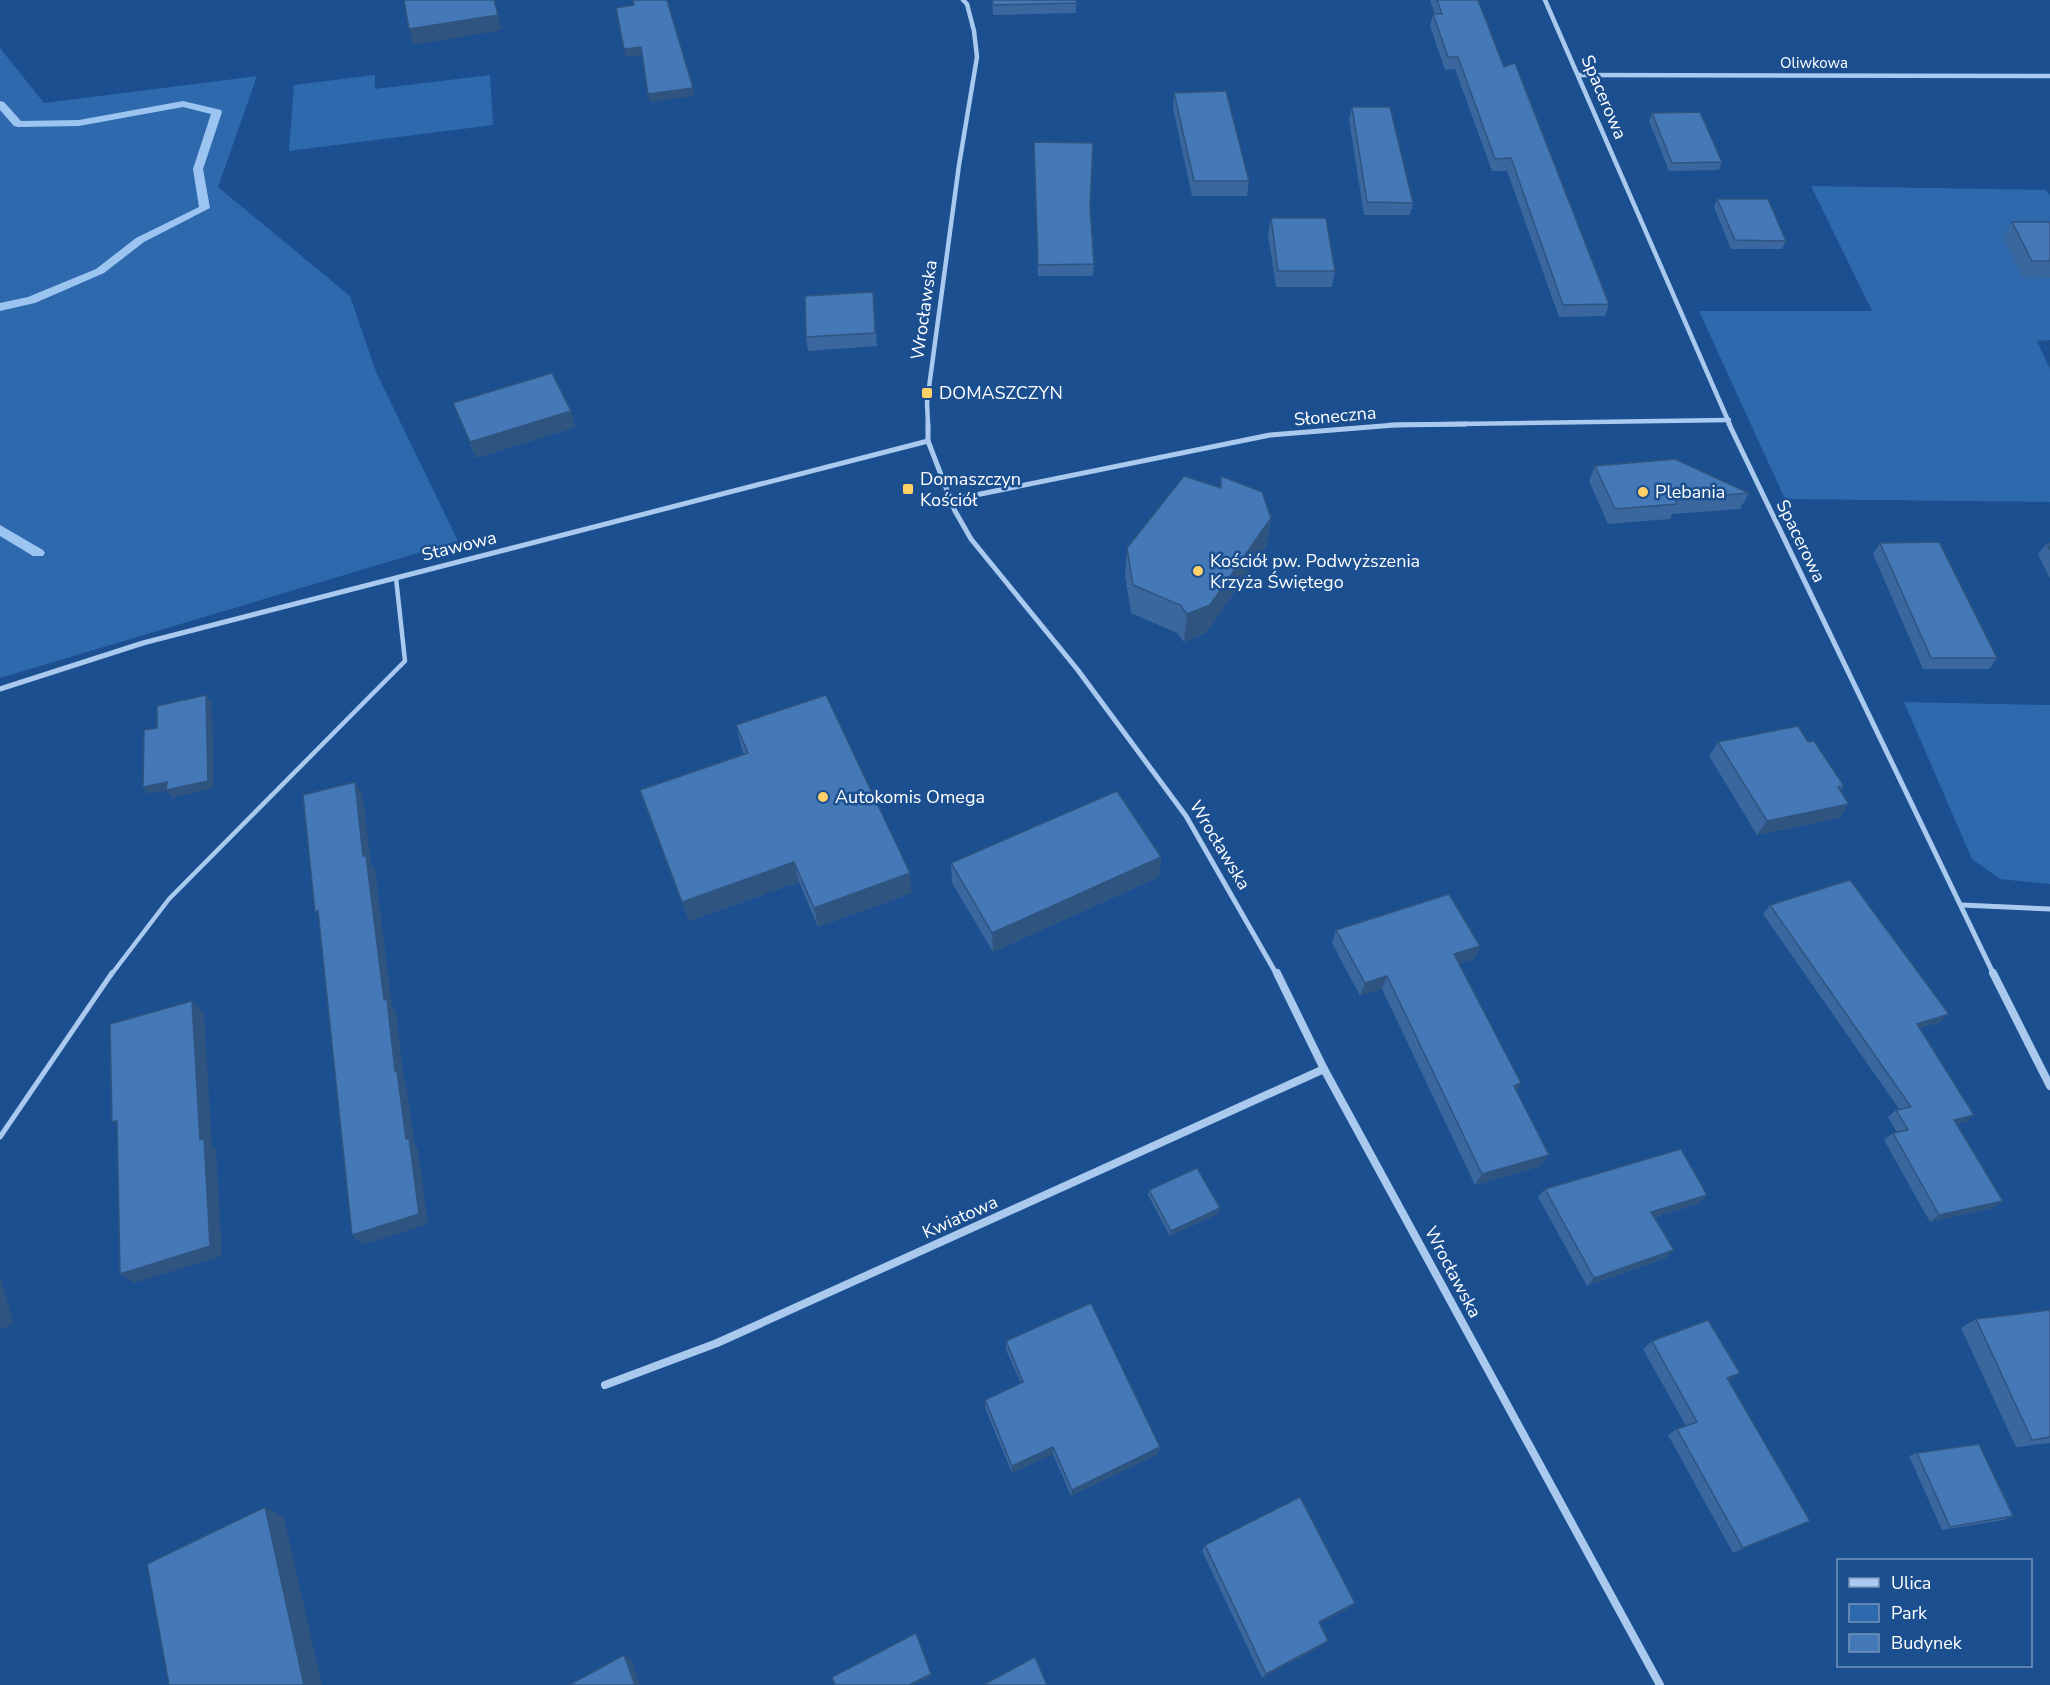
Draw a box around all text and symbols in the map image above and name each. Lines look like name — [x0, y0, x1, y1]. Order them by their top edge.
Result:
street label: Spacerowa — [1575, 51, 1633, 143]
street label: Oliwkowa — [1780, 53, 1848, 73]
street label: Wrocławska — [905, 259, 943, 361]
place label: DOMASZCZYN — [939, 381, 1063, 405]
marker: DOMASZCZYN — [920, 386, 934, 400]
street label: Słoneczna — [1293, 400, 1377, 432]
place label: Domaszczyn Kościół — [920, 467, 1021, 512]
place label: Plebania — [1655, 480, 1725, 504]
marker: Domaszczyn Kościół — [901, 482, 915, 496]
marker: Plebania — [1636, 485, 1650, 499]
street label: Spacerowa — [1771, 495, 1831, 587]
street label: Stawowa — [419, 525, 499, 567]
place label: Kościół pw. Podwyższenia Krzyża Świętego — [1210, 549, 1420, 594]
marker: Kościół pw. Podwyższenia Krzyża Świętego — [1191, 564, 1205, 578]
place label: Autokomis Omega — [835, 785, 985, 809]
marker: Autokomis Omega — [816, 790, 830, 804]
street label: Wrocławska — [1184, 796, 1256, 894]
street label: Kwiatowa — [918, 1190, 1002, 1244]
street label: Wrocławska — [1419, 1222, 1487, 1322]
legend — [1837, 1559, 2032, 1667]
text: Ulica — [1891, 1571, 1931, 1595]
text: Park — [1891, 1601, 1928, 1625]
text: Budynek — [1891, 1631, 1963, 1655]

